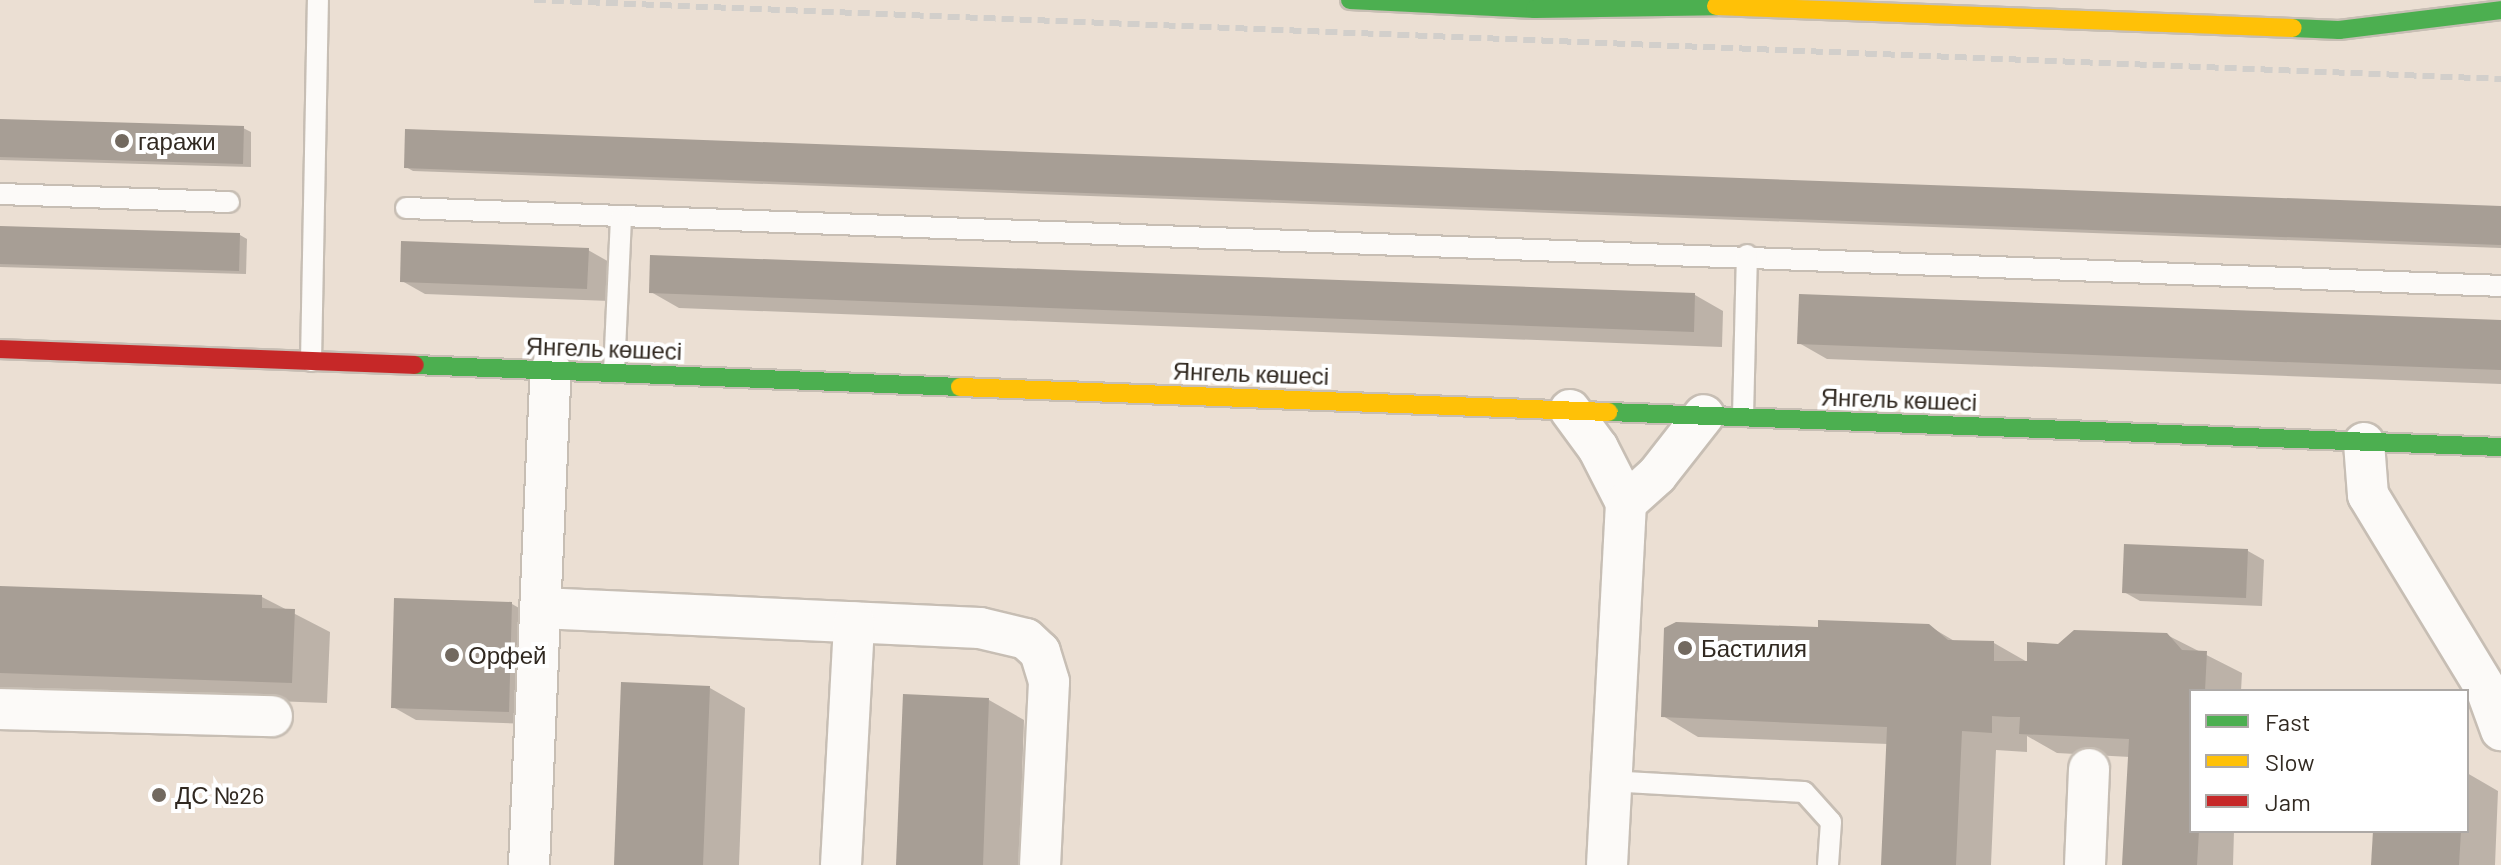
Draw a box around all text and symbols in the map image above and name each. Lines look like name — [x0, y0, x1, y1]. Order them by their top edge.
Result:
place label: гаражи — [138, 127, 216, 155]
marker: гаражи — [113, 132, 131, 150]
street label: Янгель көшесі — [525, 331, 683, 365]
street label: Янгель көшесі — [1172, 356, 1330, 390]
street label: Янгель көшесі — [1820, 382, 1978, 416]
place label: Бастилия — [1701, 634, 1807, 662]
marker: Бастилия — [1676, 639, 1694, 657]
place label: Орфей — [468, 641, 547, 669]
marker: Орфей — [443, 646, 461, 664]
legend — [2189, 689, 2469, 833]
text: Fast — [2265, 707, 2310, 736]
text: Slow — [2265, 747, 2314, 776]
place label: ДС №26 — [175, 781, 264, 809]
marker: ДС №26 — [150, 786, 168, 804]
text: Jam — [2265, 787, 2311, 816]

